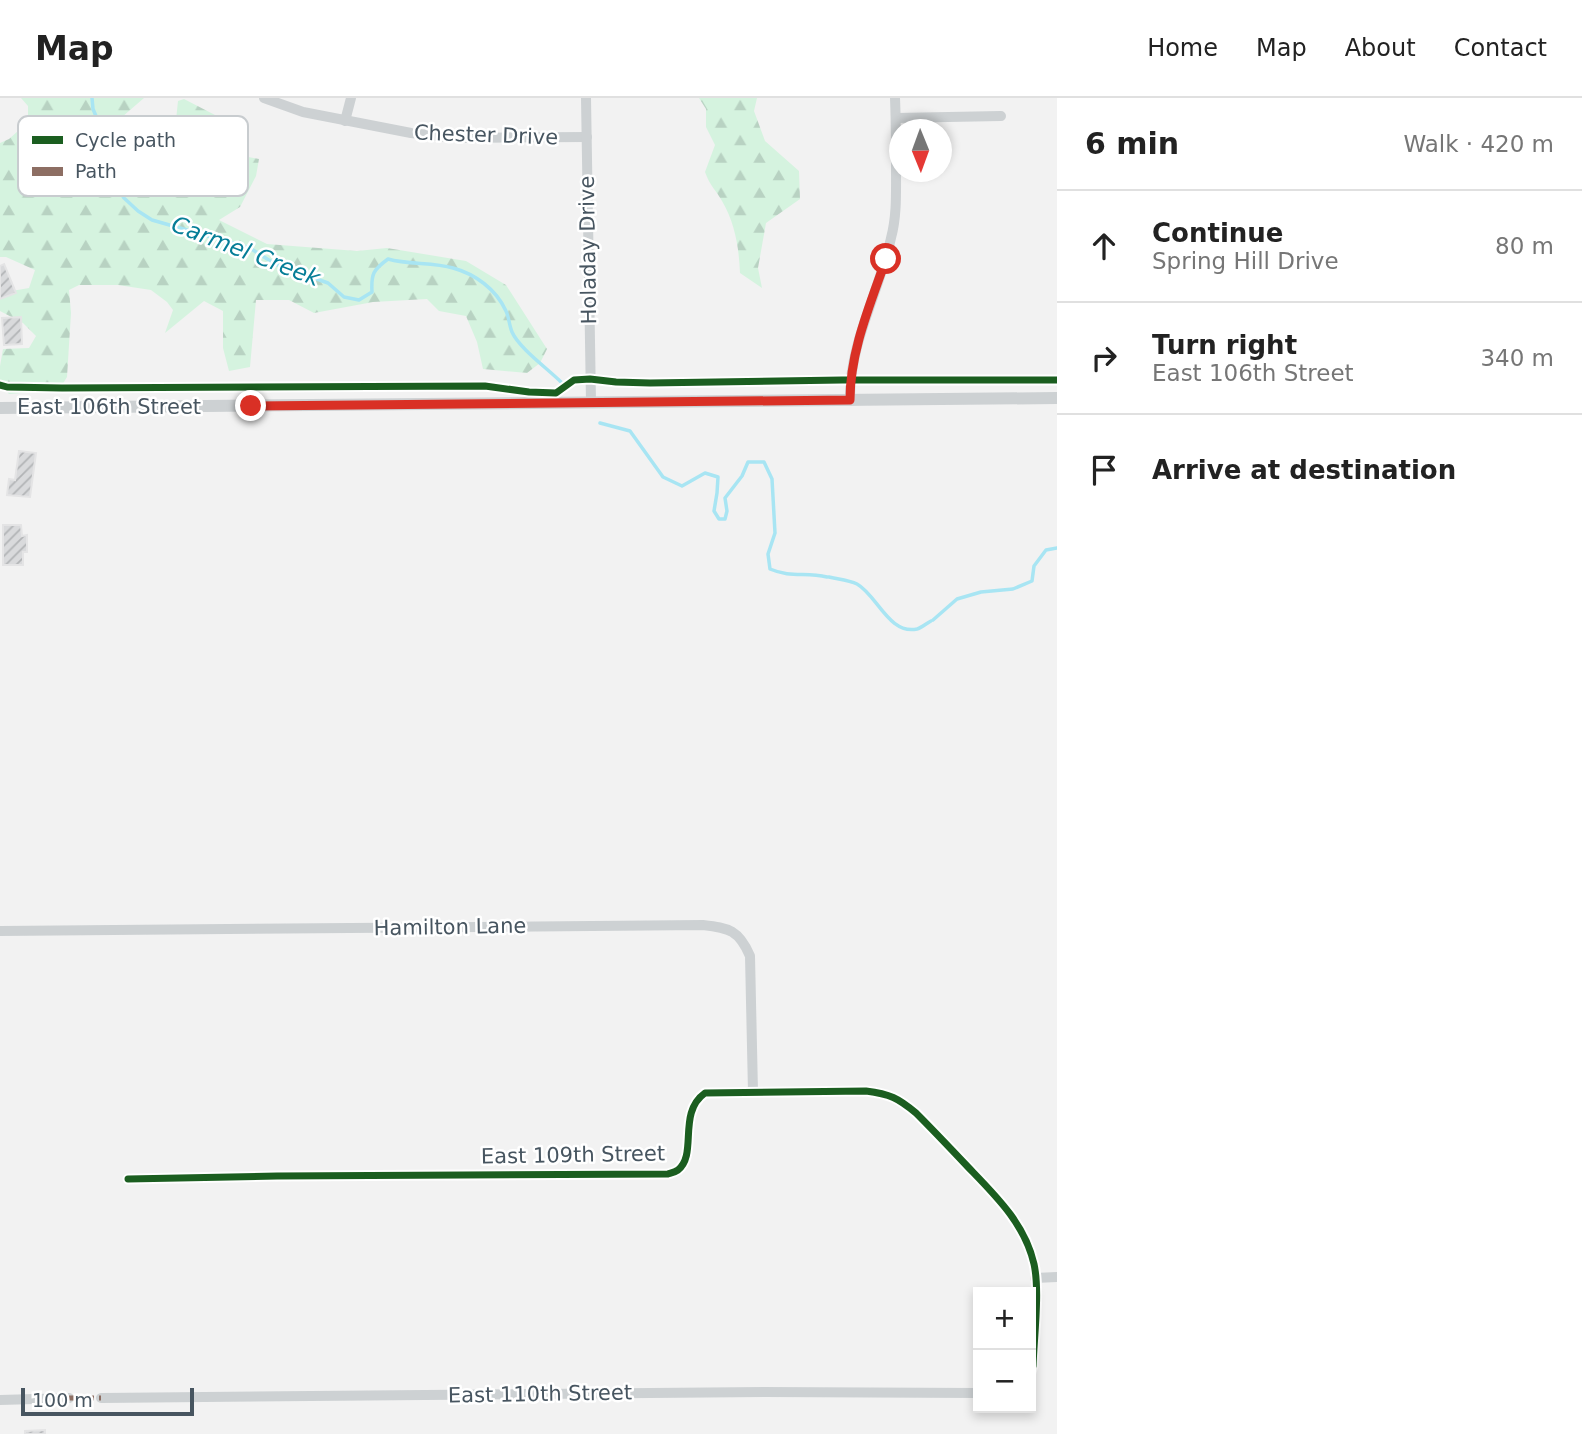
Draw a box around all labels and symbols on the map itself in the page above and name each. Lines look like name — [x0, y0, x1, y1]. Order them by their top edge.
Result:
legend — [18, 116, 248, 196]
north arrow — [889, 119, 952, 182]
street label: Chester Drive — [413, 120, 559, 150]
text: Cycle path — [75, 129, 176, 151]
text: Path — [75, 160, 117, 182]
street label: Holaday Drive — [575, 175, 601, 325]
water label: Carmel Creek — [168, 211, 326, 292]
route start — [870, 243, 901, 274]
route end — [235, 390, 266, 421]
street label: East 106th Street — [17, 395, 201, 419]
street label: Hamilton Lane — [373, 914, 527, 940]
street label: East 109th Street — [481, 1141, 665, 1169]
street label: East 110th Street — [448, 1380, 632, 1408]
scale bar — [21, 1385, 194, 1417]

